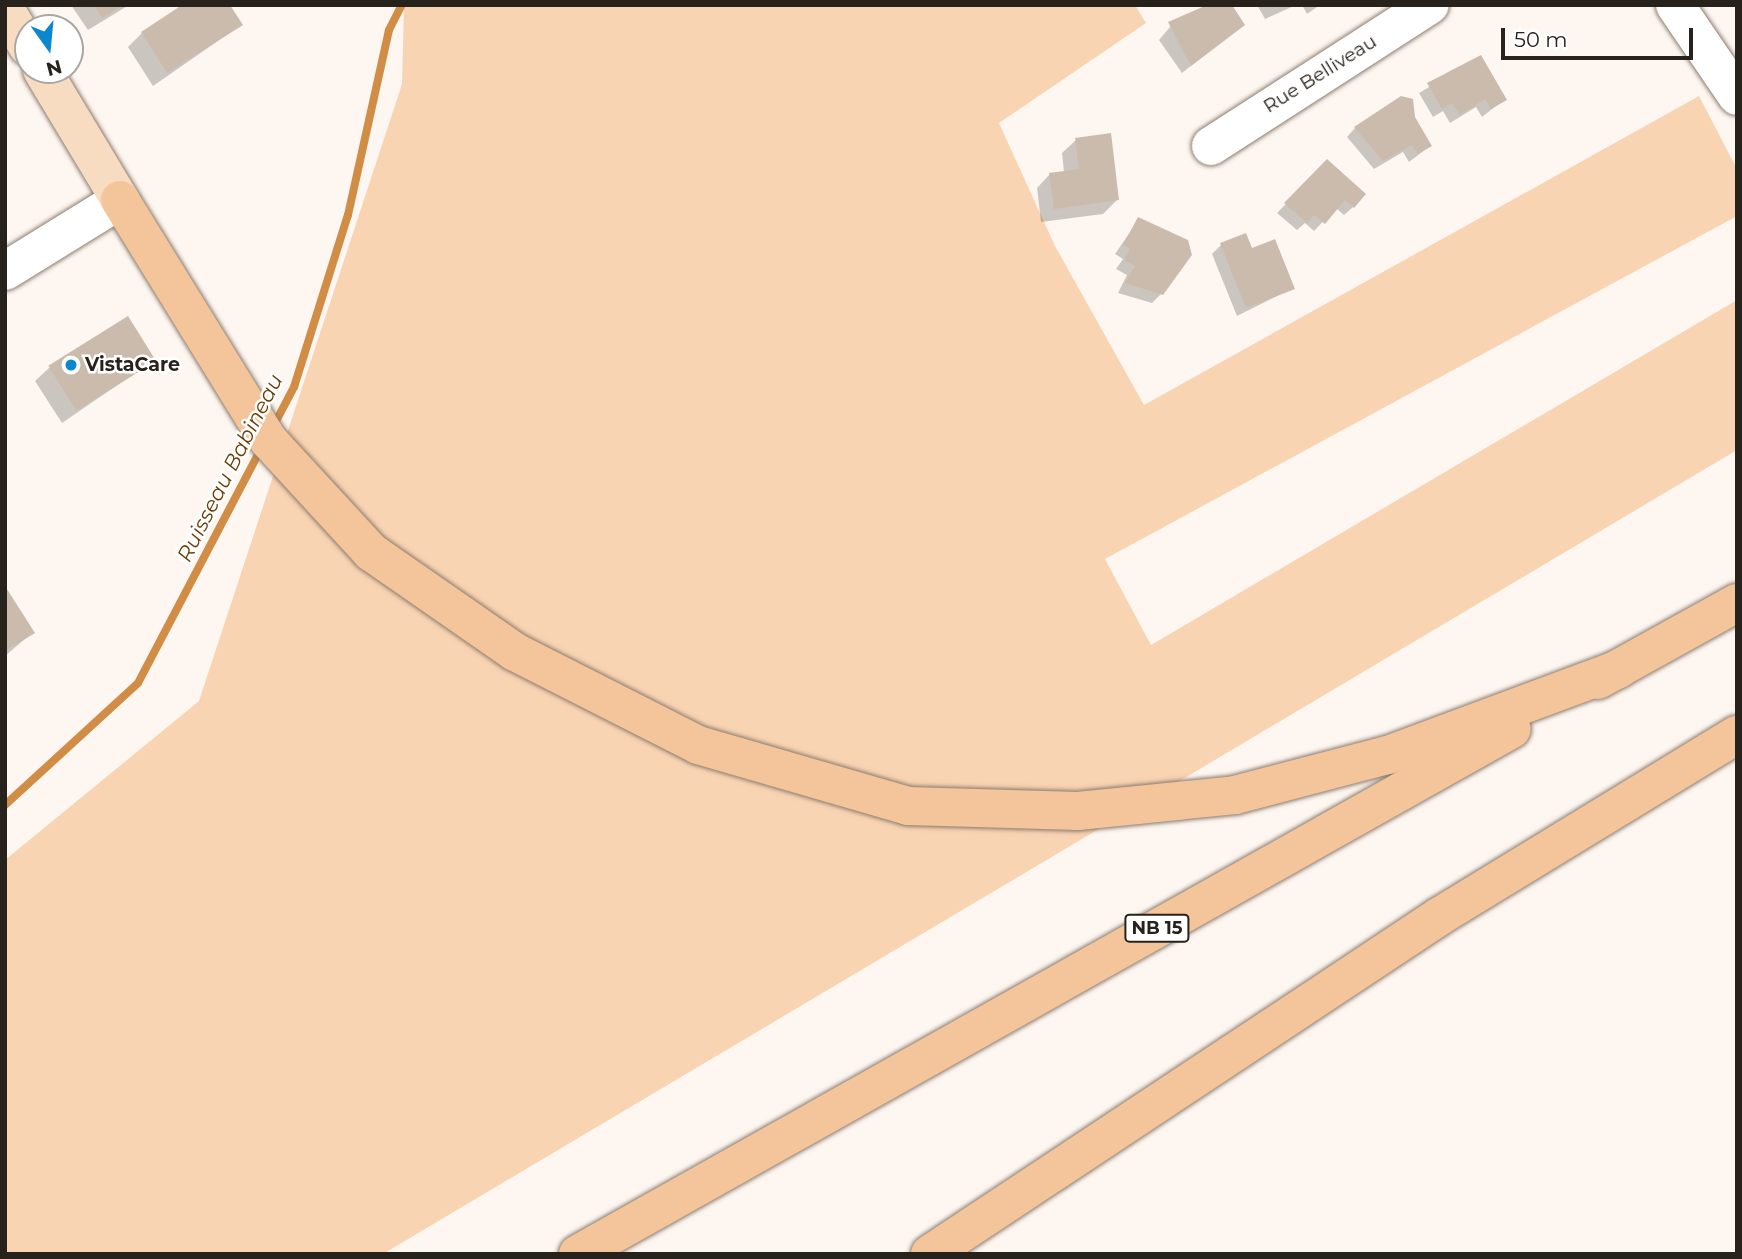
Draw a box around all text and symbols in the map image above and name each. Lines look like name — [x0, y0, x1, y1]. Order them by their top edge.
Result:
north arrow — [14, 14, 84, 84]
scale bar — [1504, 14, 1696, 58]
text: 50 m — [1514, 27, 1568, 52]
street label: Rue Belliveau — [1259, 30, 1381, 118]
text: N — [44, 55, 64, 81]
place label: VistaCare — [85, 354, 180, 376]
marker: VistaCare — [63, 357, 79, 373]
water label: Ruisseau Babineau — [172, 370, 288, 566]
road number: NB 15 — [1124, 914, 1190, 943]

